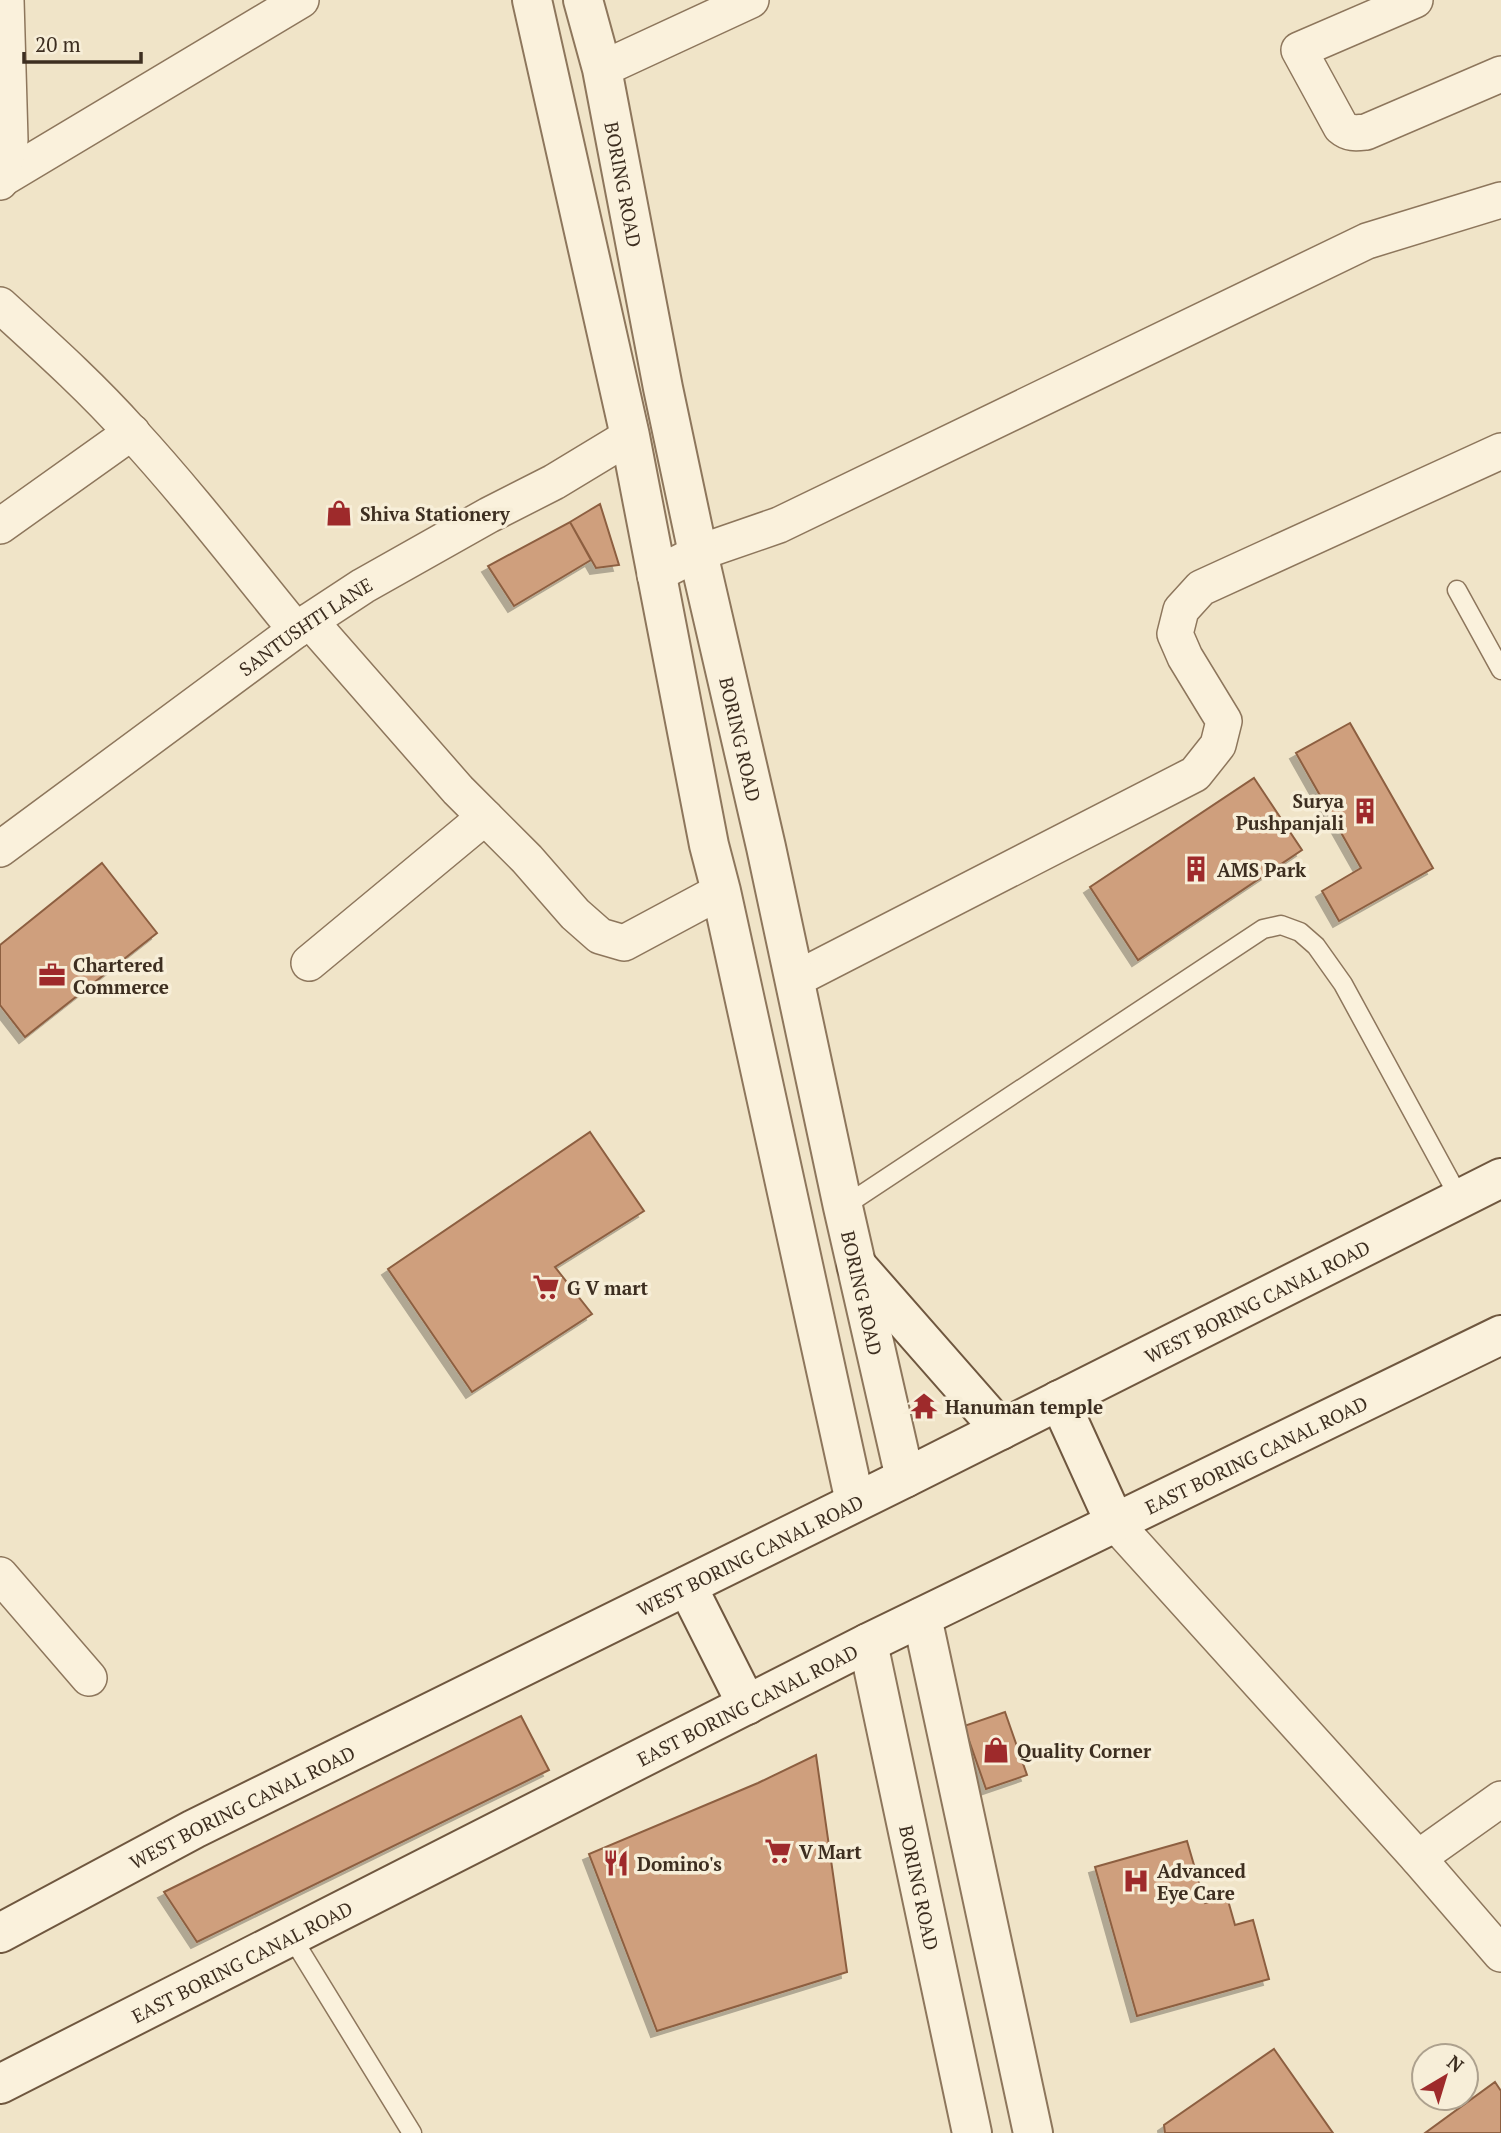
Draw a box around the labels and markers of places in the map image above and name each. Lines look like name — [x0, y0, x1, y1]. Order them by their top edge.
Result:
shop icon: Shiva Stationery — [324, 498, 354, 528]
place label: Shiva Stationery — [360, 501, 511, 526]
place label: Surya Pushpanjali — [1236, 788, 1344, 835]
building icon: Surya Pushpanjali — [1350, 796, 1380, 826]
building icon: AMS Park — [1181, 854, 1211, 884]
place label: AMS Park — [1217, 857, 1307, 882]
place label: Chartered Commerce — [73, 952, 169, 999]
office icon: Chartered Commerce — [37, 960, 67, 990]
supermarket icon: G V mart — [531, 1272, 561, 1302]
place label: G V mart — [567, 1275, 648, 1300]
temple icon: Hanuman temple — [909, 1391, 939, 1421]
place label: Hanuman temple — [945, 1394, 1103, 1419]
shop icon: Quality Corner — [981, 1735, 1011, 1765]
place label: Quality Corner — [1017, 1738, 1152, 1763]
supermarket icon: V Mart — [763, 1836, 793, 1866]
place label: V Mart — [799, 1839, 862, 1864]
restaurant icon: Domino's — [601, 1848, 631, 1878]
place label: Domino's — [637, 1851, 722, 1876]
place label: Advanced Eye Care — [1157, 1858, 1246, 1905]
hospital icon: Advanced Eye Care — [1121, 1866, 1151, 1896]

